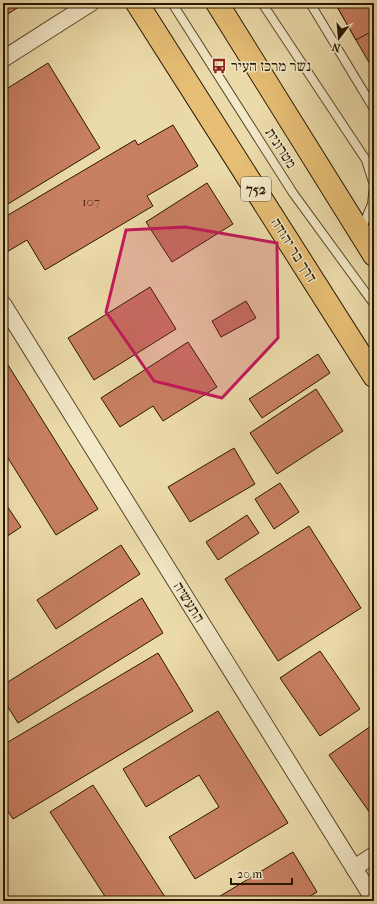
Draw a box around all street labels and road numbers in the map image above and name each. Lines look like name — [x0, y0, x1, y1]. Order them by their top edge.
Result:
street label: מטרונית — [261, 124, 301, 172]
road number: 752 — [241, 177, 271, 201]
street label: דרך בר יהודה — [267, 214, 321, 286]
street label: התעשיה — [169, 578, 209, 626]

